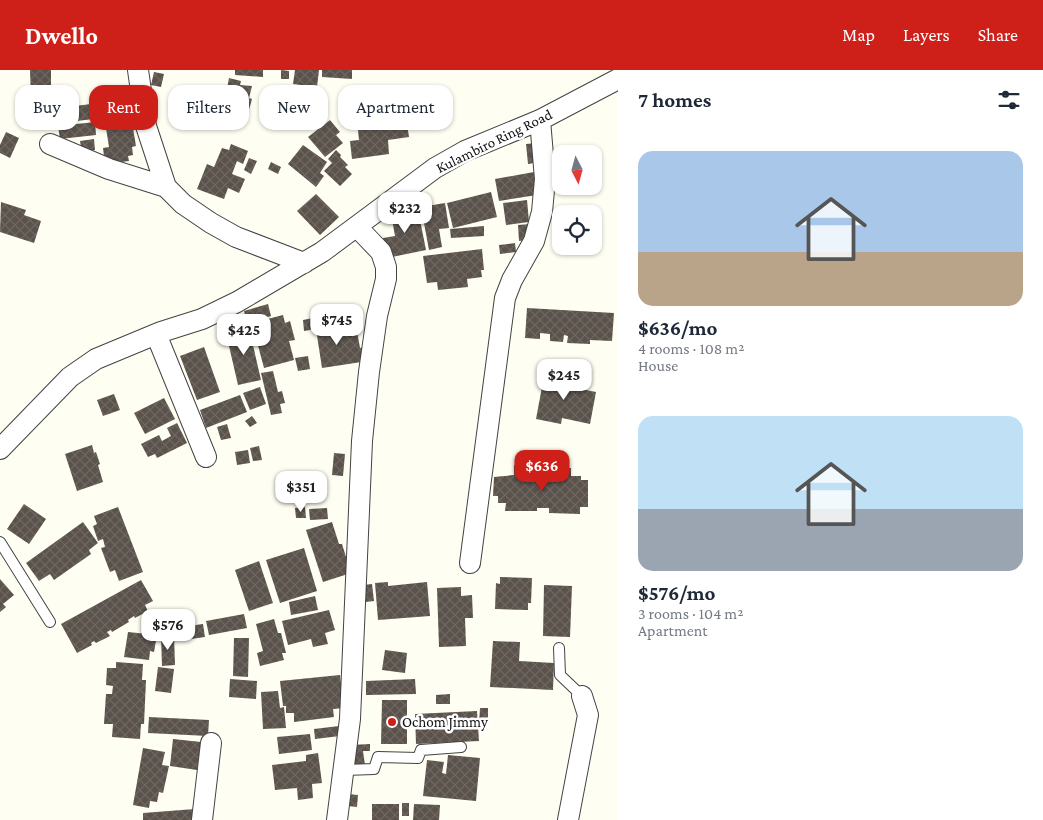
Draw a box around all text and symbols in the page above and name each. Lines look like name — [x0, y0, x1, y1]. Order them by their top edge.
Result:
text: Dwello — [25, 22, 98, 49]
text: Map — [842, 25, 875, 45]
text: Layers — [903, 25, 950, 45]
text: Share — [978, 25, 1018, 45]
chip: Buy — [15, 85, 79, 130]
chip: Rent — [89, 85, 158, 130]
chip: Filters — [168, 85, 249, 130]
chip: New — [259, 85, 328, 130]
chip: Apartment — [338, 85, 453, 130]
icon: filters — [995, 86, 1023, 114]
text: 7 homes — [638, 88, 711, 112]
street label: Kulambiro Ring Road — [433, 106, 555, 177]
north arrow — [552, 145, 602, 195]
map controls — [552, 145, 602, 255]
icon: home — [786, 184, 876, 274]
pin: $232 — [375, 191, 435, 234]
text: $232 — [389, 199, 421, 216]
button: locate — [552, 205, 602, 255]
pin: $745 — [307, 304, 367, 346]
text: $745 — [321, 311, 353, 328]
pin: $425 — [214, 314, 274, 356]
text: $636/mo — [638, 316, 717, 340]
text: $425 — [228, 321, 260, 338]
text: 4 rooms · 108 m² — [638, 340, 744, 357]
text: House — [638, 357, 678, 374]
pin: $245 — [534, 358, 594, 401]
text: $245 — [548, 366, 580, 383]
icon: home — [786, 449, 876, 539]
pin: $636 — [512, 450, 572, 492]
text: $636 — [525, 457, 559, 474]
pin: $351 — [271, 470, 331, 513]
text: $351 — [286, 478, 316, 495]
text: $576/mo — [638, 581, 716, 605]
text: 3 rooms · 104 m² — [638, 605, 743, 622]
pin: $576 — [138, 608, 198, 651]
text: $576 — [152, 616, 184, 633]
text: Apartment — [638, 622, 708, 639]
place label: Ochom Jimmy — [402, 714, 488, 731]
marker: Ochom Jimmy — [386, 716, 398, 728]

